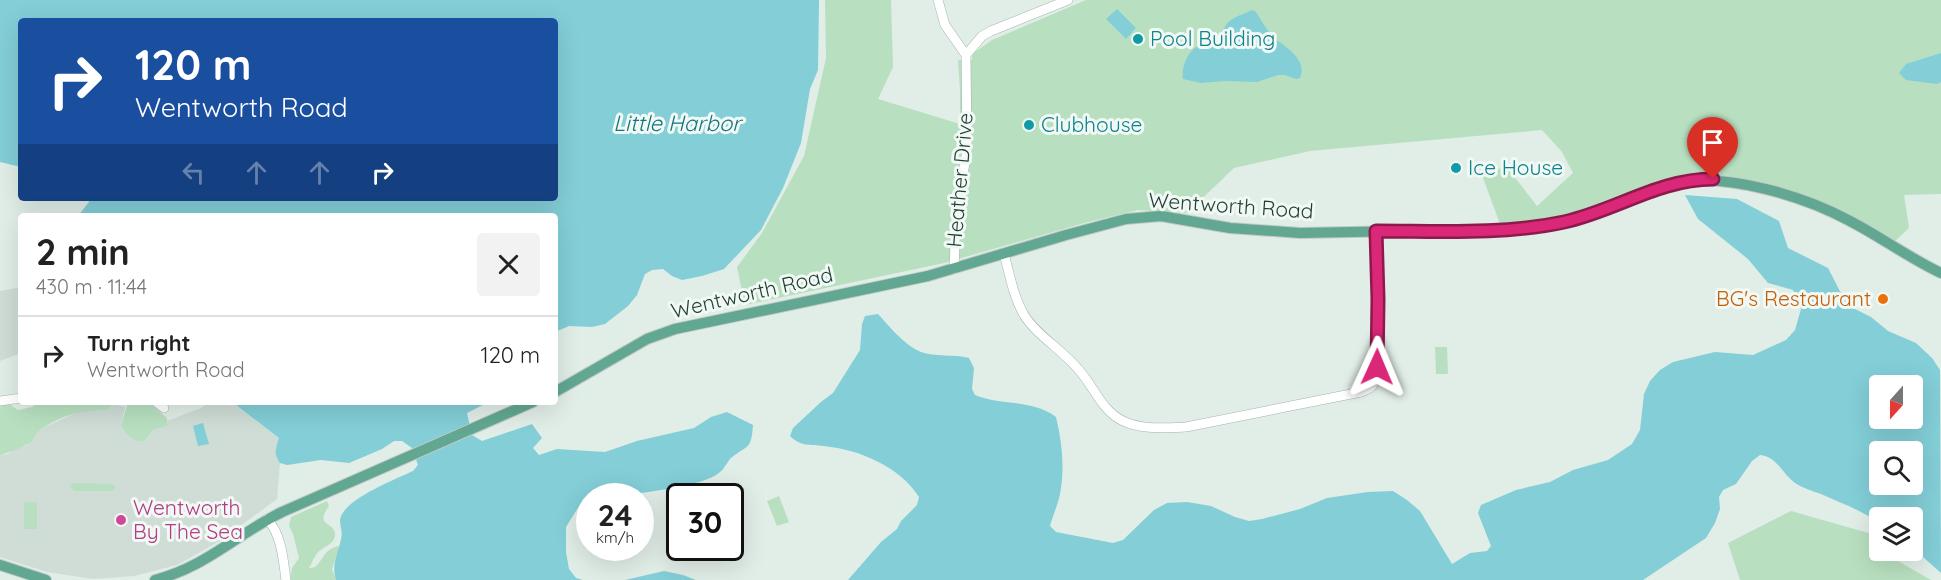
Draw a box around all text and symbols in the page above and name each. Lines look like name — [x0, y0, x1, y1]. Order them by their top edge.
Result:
place label: Pool Building — [1150, 25, 1275, 51]
marker: Pool Building — [1131, 32, 1145, 46]
text: 120 m — [135, 38, 252, 91]
icon: right — [36, 42, 114, 120]
text: Wentworth Road — [135, 90, 348, 124]
water label: Little Harbor — [613, 109, 743, 137]
street label: Heather Drive — [940, 111, 978, 248]
place label: Clubhouse — [1041, 111, 1142, 137]
pin — [1687, 117, 1738, 179]
marker: Clubhouse — [1022, 118, 1036, 132]
icon: arrive — [1696, 126, 1729, 159]
place label: Ice House — [1468, 154, 1563, 180]
icon: left — [177, 156, 210, 189]
icon: ahead — [240, 156, 273, 189]
icon: ahead — [303, 156, 336, 189]
icon: right — [366, 156, 399, 189]
marker: Ice House — [1449, 161, 1463, 175]
street label: Wentworth Road — [1148, 186, 1314, 224]
text: 2 min — [36, 229, 130, 274]
button: close — [477, 233, 540, 296]
street label: Wentworth Road — [668, 261, 835, 323]
text: 430 m · 11:44 — [36, 274, 147, 299]
place label: BG's Restaurant — [1716, 285, 1871, 311]
marker: BG's Restaurant — [1876, 292, 1890, 306]
text: Turn right — [87, 329, 191, 357]
position arrow — [1345, 335, 1409, 399]
icon: right — [36, 339, 69, 372]
text: 120 m — [481, 341, 540, 369]
text: Wentworth Road — [87, 357, 245, 382]
north arrow — [1869, 375, 1923, 429]
map controls — [1869, 375, 1923, 561]
button: search — [1869, 441, 1923, 495]
speed limit sign: 30 — [666, 483, 744, 561]
place label: Wentworth By The Sea — [133, 494, 243, 544]
text: 24 — [598, 496, 632, 534]
button: layers — [1869, 507, 1923, 561]
marker: Wentworth By The Sea — [114, 513, 128, 527]
text: km/h — [596, 528, 634, 547]

